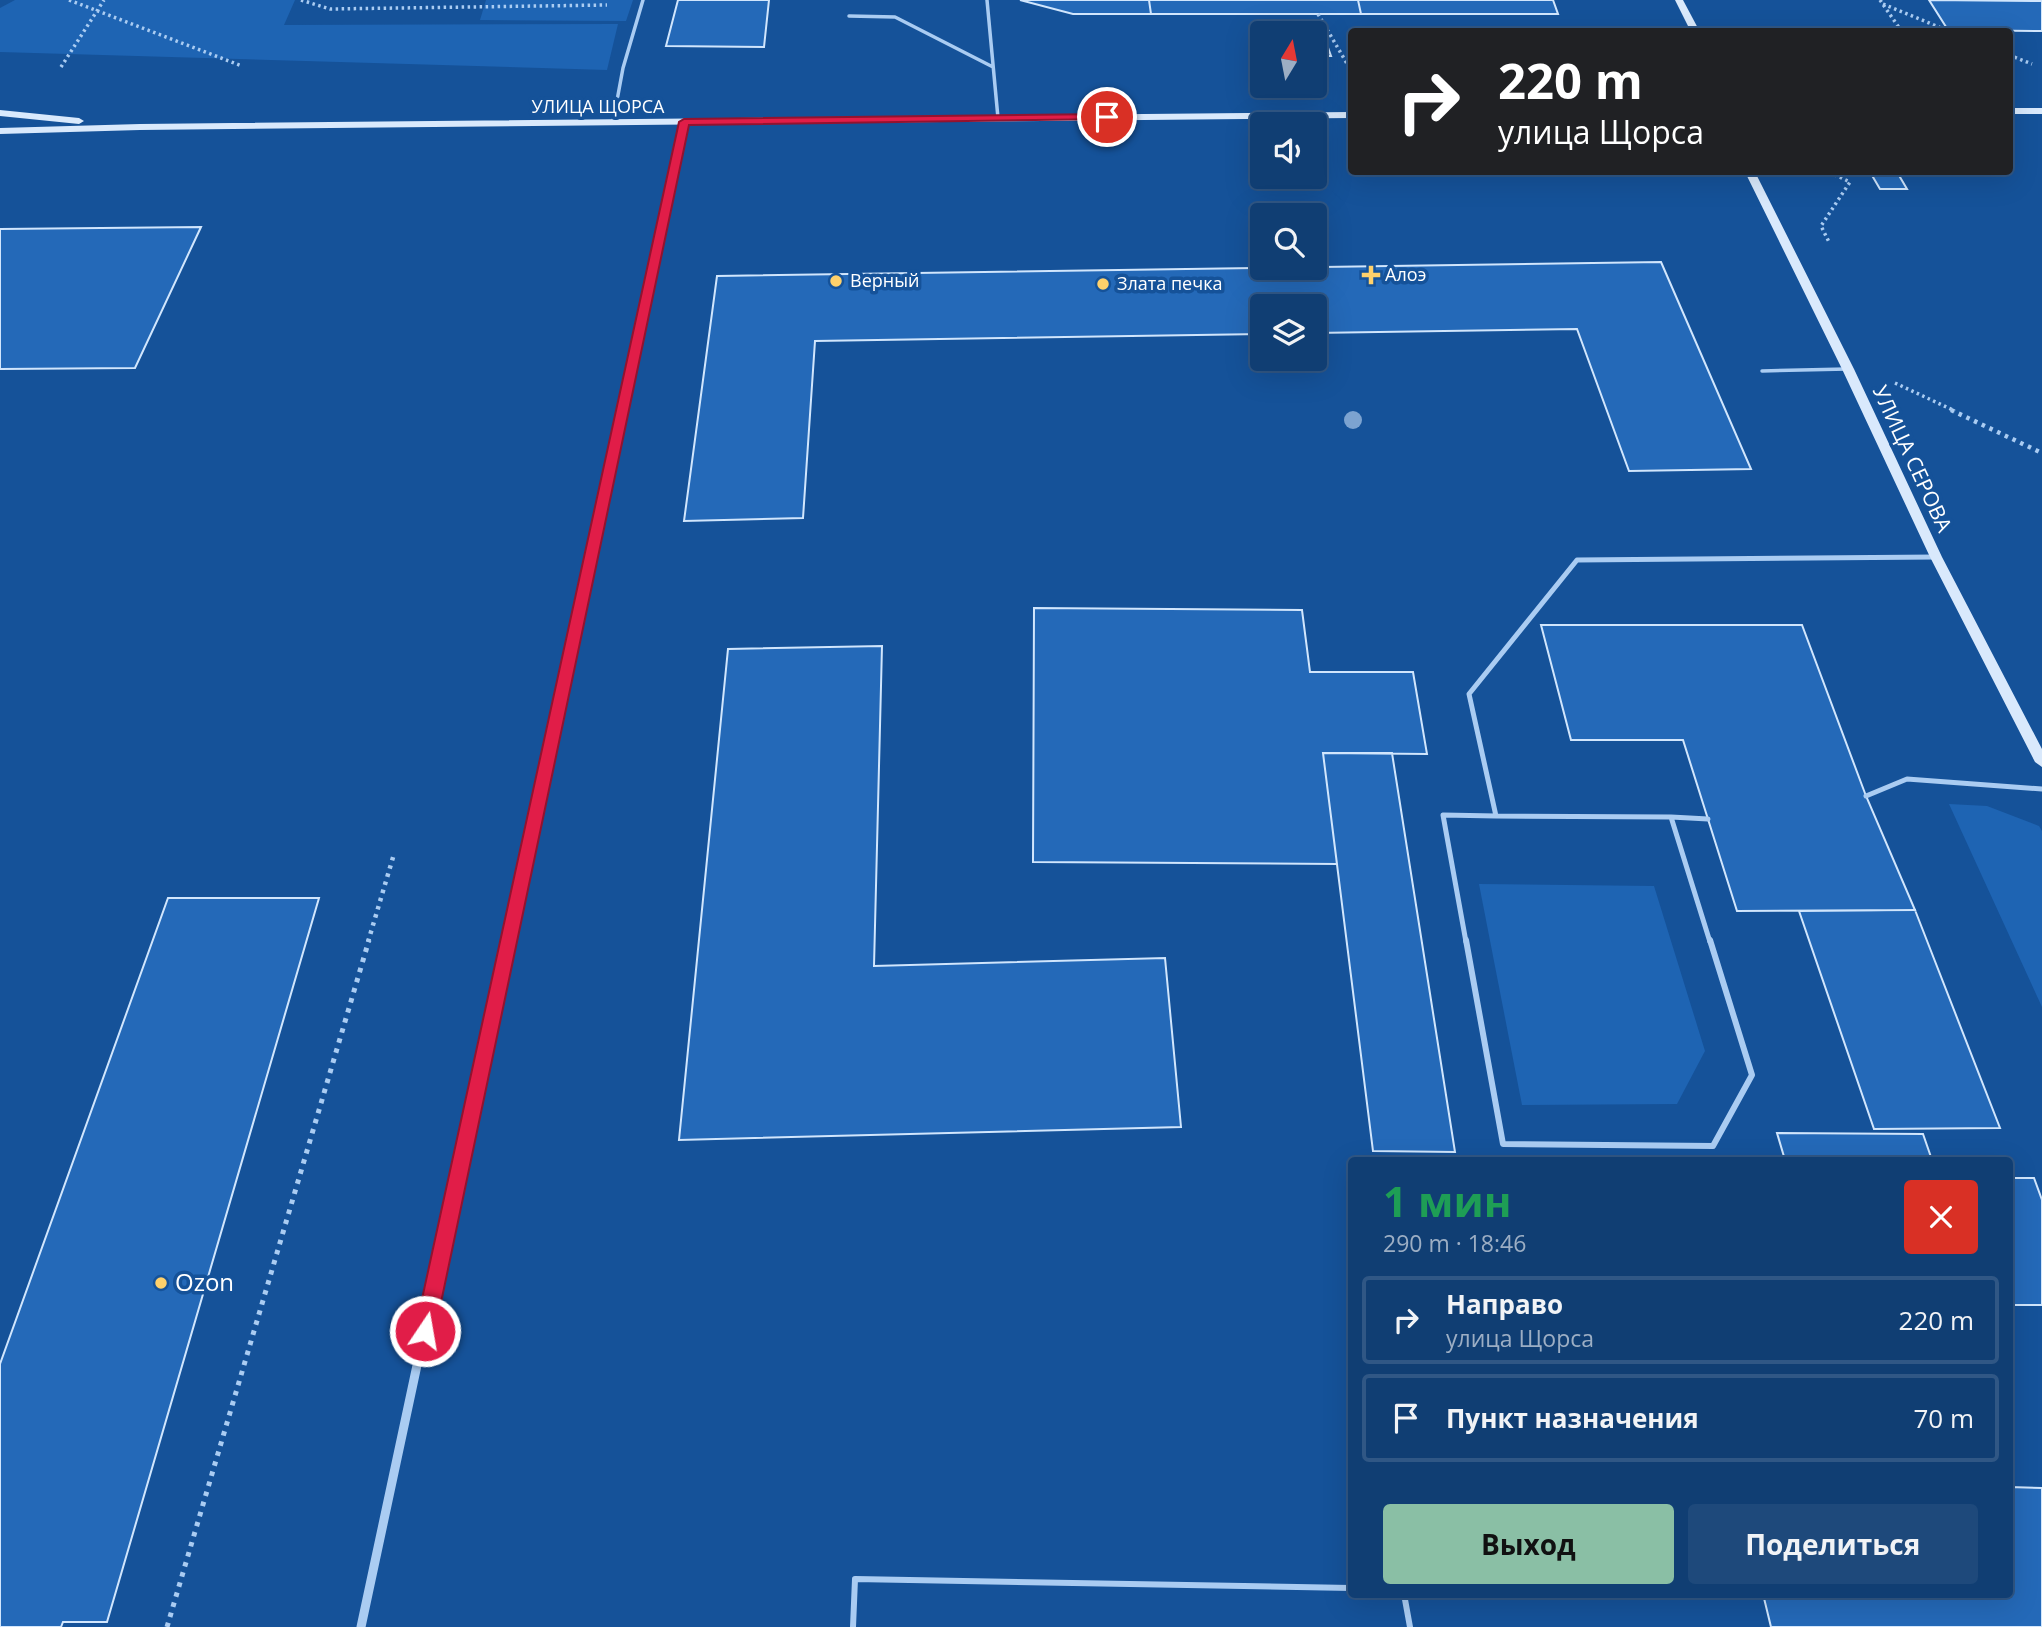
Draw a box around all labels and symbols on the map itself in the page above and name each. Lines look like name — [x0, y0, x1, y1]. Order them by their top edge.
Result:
north arrow — [1250, 21, 1326, 98]
pin — [1077, 87, 1137, 147]
street label: УЛИЦА ЩОРСА — [532, 94, 665, 118]
place label: Алоэ — [1385, 262, 1426, 286]
marker: Алоэ — [1363, 267, 1379, 283]
place label: Верный — [850, 268, 919, 292]
place label: Злата печка — [1117, 271, 1222, 295]
marker: Верный — [828, 273, 844, 289]
marker: Злата печка — [1095, 276, 1111, 292]
street label: УЛИЦА СЕРОВА — [1867, 381, 1959, 537]
place label: Ozon — [175, 1265, 234, 1298]
marker: Ozon — [153, 1275, 169, 1291]
position arrow — [388, 1294, 462, 1368]

